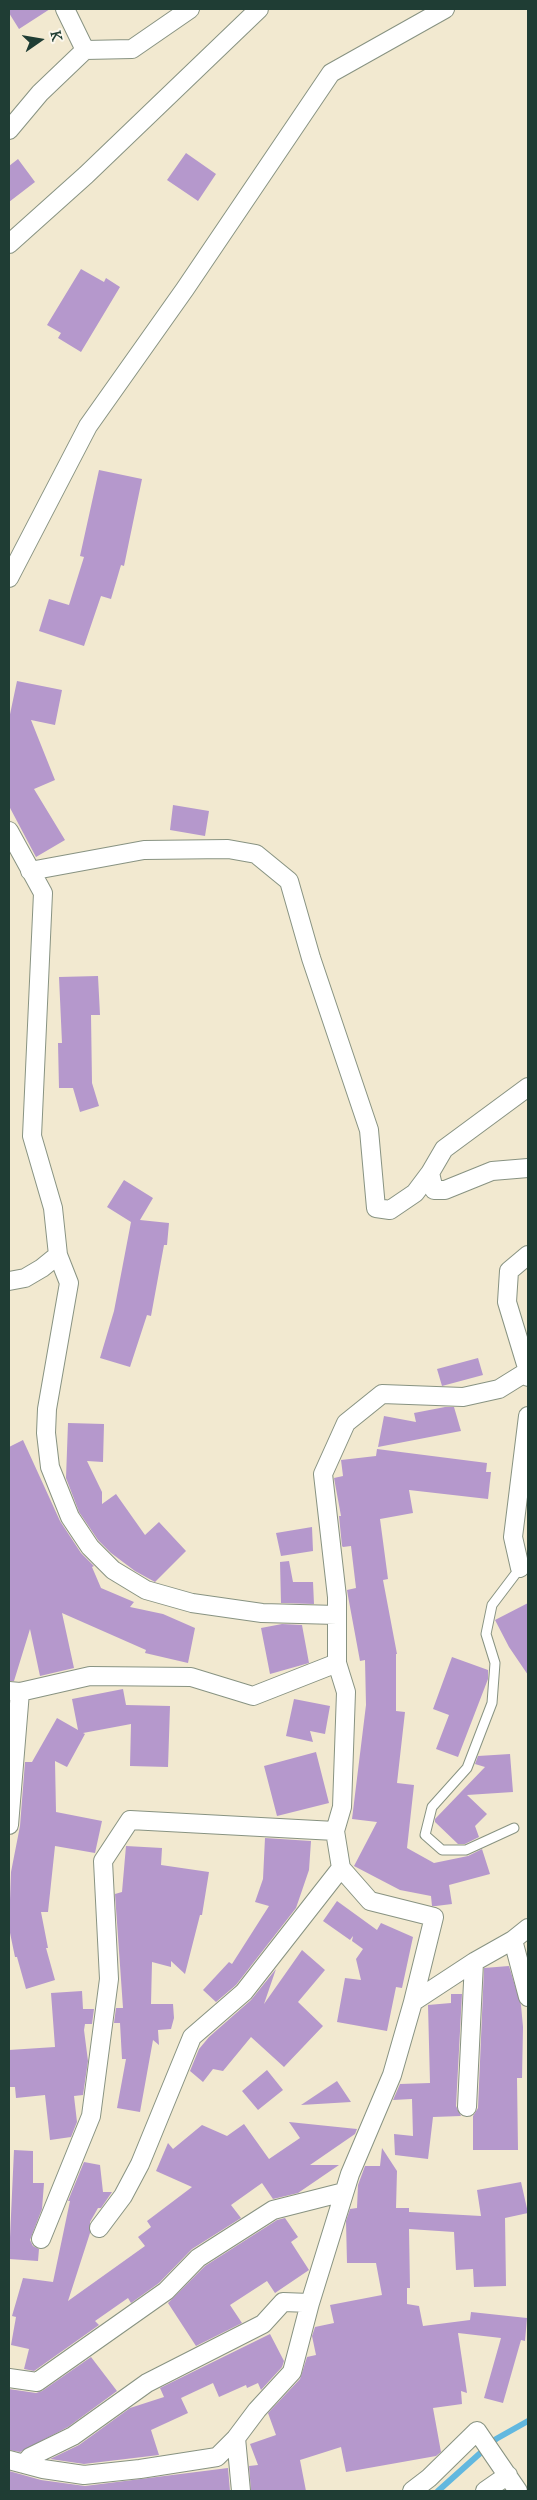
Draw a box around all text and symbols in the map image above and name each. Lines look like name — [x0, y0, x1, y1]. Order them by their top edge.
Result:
north arrow — [15, 15, 65, 65]
text: K — [44, 29, 65, 44]

